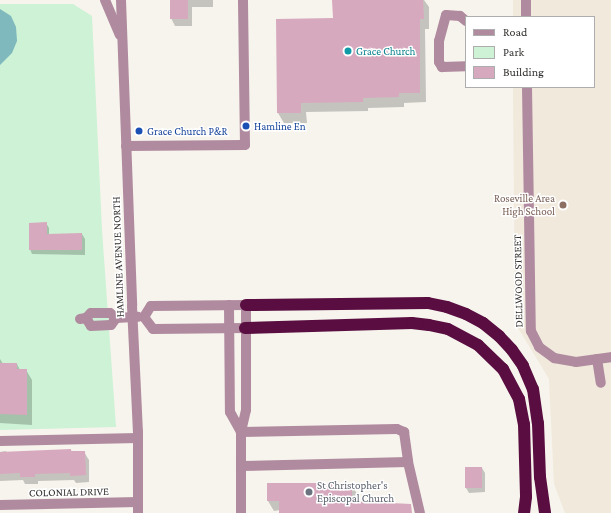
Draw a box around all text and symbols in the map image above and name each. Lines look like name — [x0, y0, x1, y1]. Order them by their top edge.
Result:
legend — [465, 16, 595, 88]
text: Road — [503, 25, 527, 39]
place label: Grace Church — [356, 44, 415, 58]
text: Park — [503, 45, 524, 59]
marker: Grace Church — [343, 46, 353, 56]
text: Building — [503, 65, 544, 79]
place label: Hamline En — [254, 119, 306, 133]
marker: Hamline En — [241, 121, 251, 131]
place label: Grace Church P&R — [147, 124, 228, 138]
marker: Grace Church P&R — [134, 126, 144, 136]
place label: Roseville Area High School — [494, 192, 555, 218]
street label: HAMLINE AVENUE NORTH — [109, 196, 127, 318]
marker: Roseville Area High School — [558, 200, 568, 210]
street label: DELLWOOD STREET — [511, 234, 525, 328]
place label: St Christopher's Episcopal Church — [317, 479, 394, 505]
street label: COLONIAL DRIVE — [29, 485, 109, 499]
marker: St Christopher's Episcopal Church — [304, 487, 314, 497]

